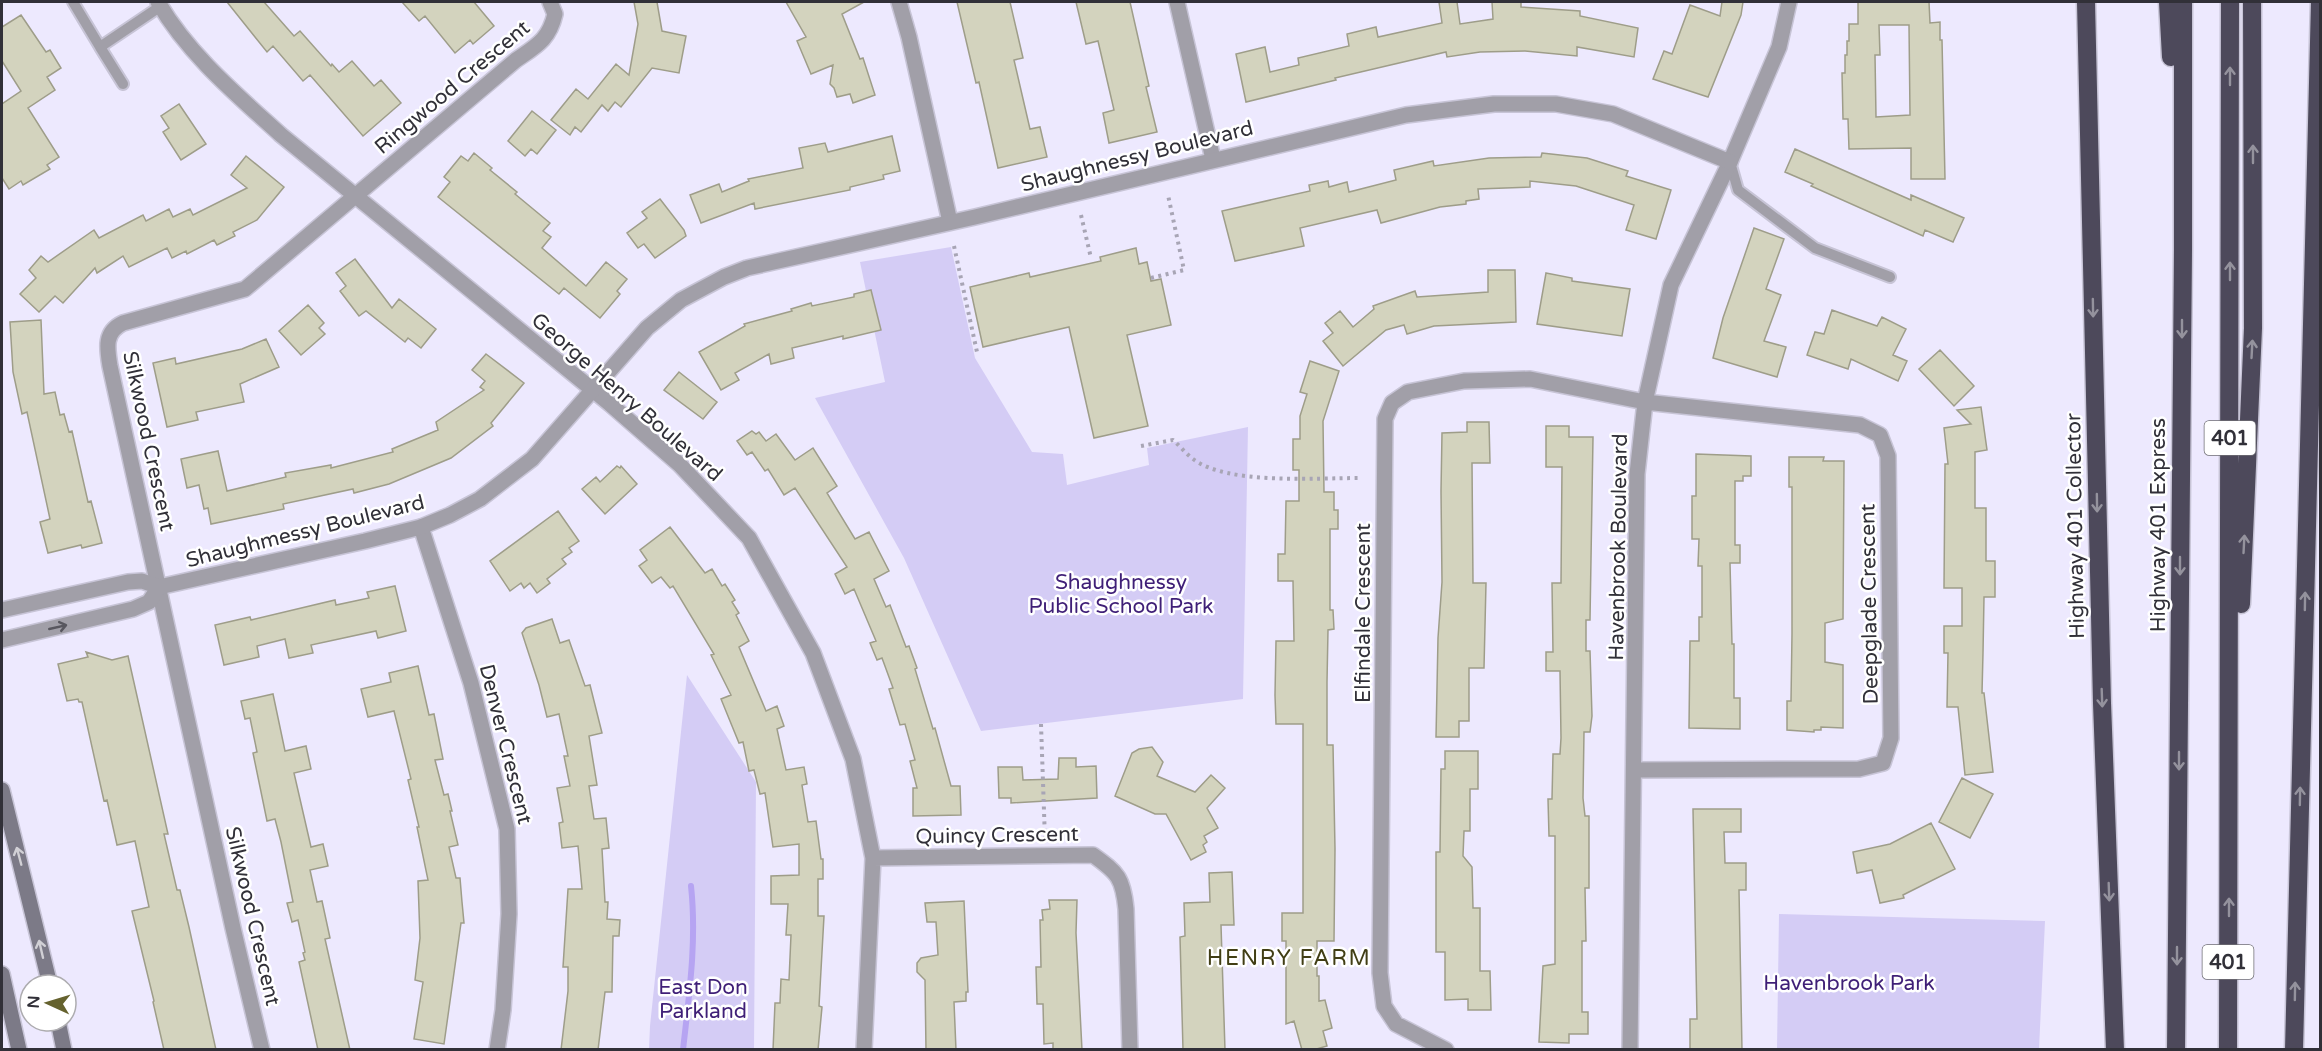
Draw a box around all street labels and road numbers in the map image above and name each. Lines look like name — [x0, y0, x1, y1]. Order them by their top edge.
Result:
street label: Ringwood Crescent — [370, 15, 535, 160]
street label: Shaughnessy Boulevard — [1018, 116, 1256, 197]
street label: George Henry Boulevard — [526, 308, 727, 487]
street label: Silkwood Crescent — [117, 349, 180, 533]
street label: Highway 401 Collector — [2061, 413, 2090, 639]
street label: Highway 401 Express — [2146, 418, 2171, 632]
road number: 401 — [2204, 421, 2256, 455]
street label: Havenbrook Boulevard — [1604, 433, 1633, 661]
street label: Shaughmessy Boulevard — [183, 490, 427, 573]
street label: Deepglade Crescent — [1855, 503, 1884, 705]
street label: Elfindale Crescent — [1351, 523, 1376, 703]
street label: Denver Crescent — [474, 662, 537, 827]
street label: Quincy Crescent — [915, 822, 1079, 849]
street label: Silkwood Crescent — [220, 824, 285, 1008]
road number: 401 — [2202, 945, 2254, 979]

